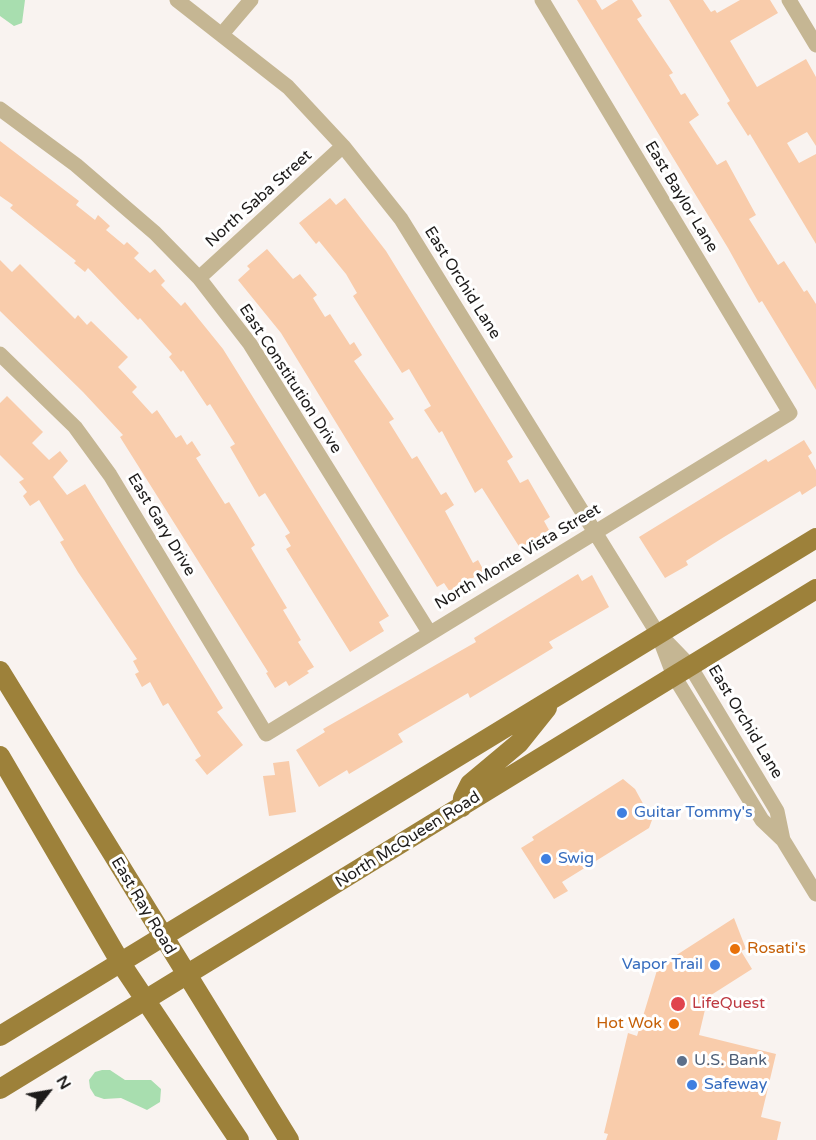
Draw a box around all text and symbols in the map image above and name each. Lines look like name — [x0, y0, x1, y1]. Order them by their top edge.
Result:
street label: East Baylor Lane — [640, 138, 722, 256]
street label: North Saba Street — [202, 146, 316, 252]
street label: East Orchid Lane — [420, 223, 504, 343]
street label: East Constitution Drive — [235, 301, 345, 457]
street label: East Gary Drive — [123, 470, 199, 580]
street label: North Monte Vista Street — [432, 500, 604, 614]
street label: East Orchid Lane — [703, 662, 787, 782]
street label: North McQueen Road — [332, 788, 484, 892]
place label: Guitar Tommy's — [634, 803, 753, 823]
marker: Guitar Tommy's — [615, 806, 629, 820]
place label: Swig — [558, 849, 594, 869]
marker: Swig — [539, 852, 553, 866]
street label: East Ray Road — [106, 854, 180, 958]
place label: Rosati's — [747, 939, 806, 959]
marker: Rosati's — [728, 942, 742, 956]
place label: Vapor Trail — [622, 955, 703, 975]
marker: Vapor Trail — [708, 958, 722, 972]
place label: LifeQuest — [692, 994, 765, 1014]
marker: LifeQuest — [669, 995, 687, 1013]
place label: Hot Wok — [596, 1014, 662, 1034]
marker: Hot Wok — [667, 1017, 681, 1031]
place label: U.S. Bank — [694, 1051, 767, 1071]
marker: U.S. Bank — [675, 1054, 689, 1068]
north arrow — [18, 1062, 78, 1122]
text: N — [52, 1072, 75, 1093]
place label: Safeway — [704, 1075, 767, 1095]
marker: Safeway — [685, 1078, 699, 1092]

